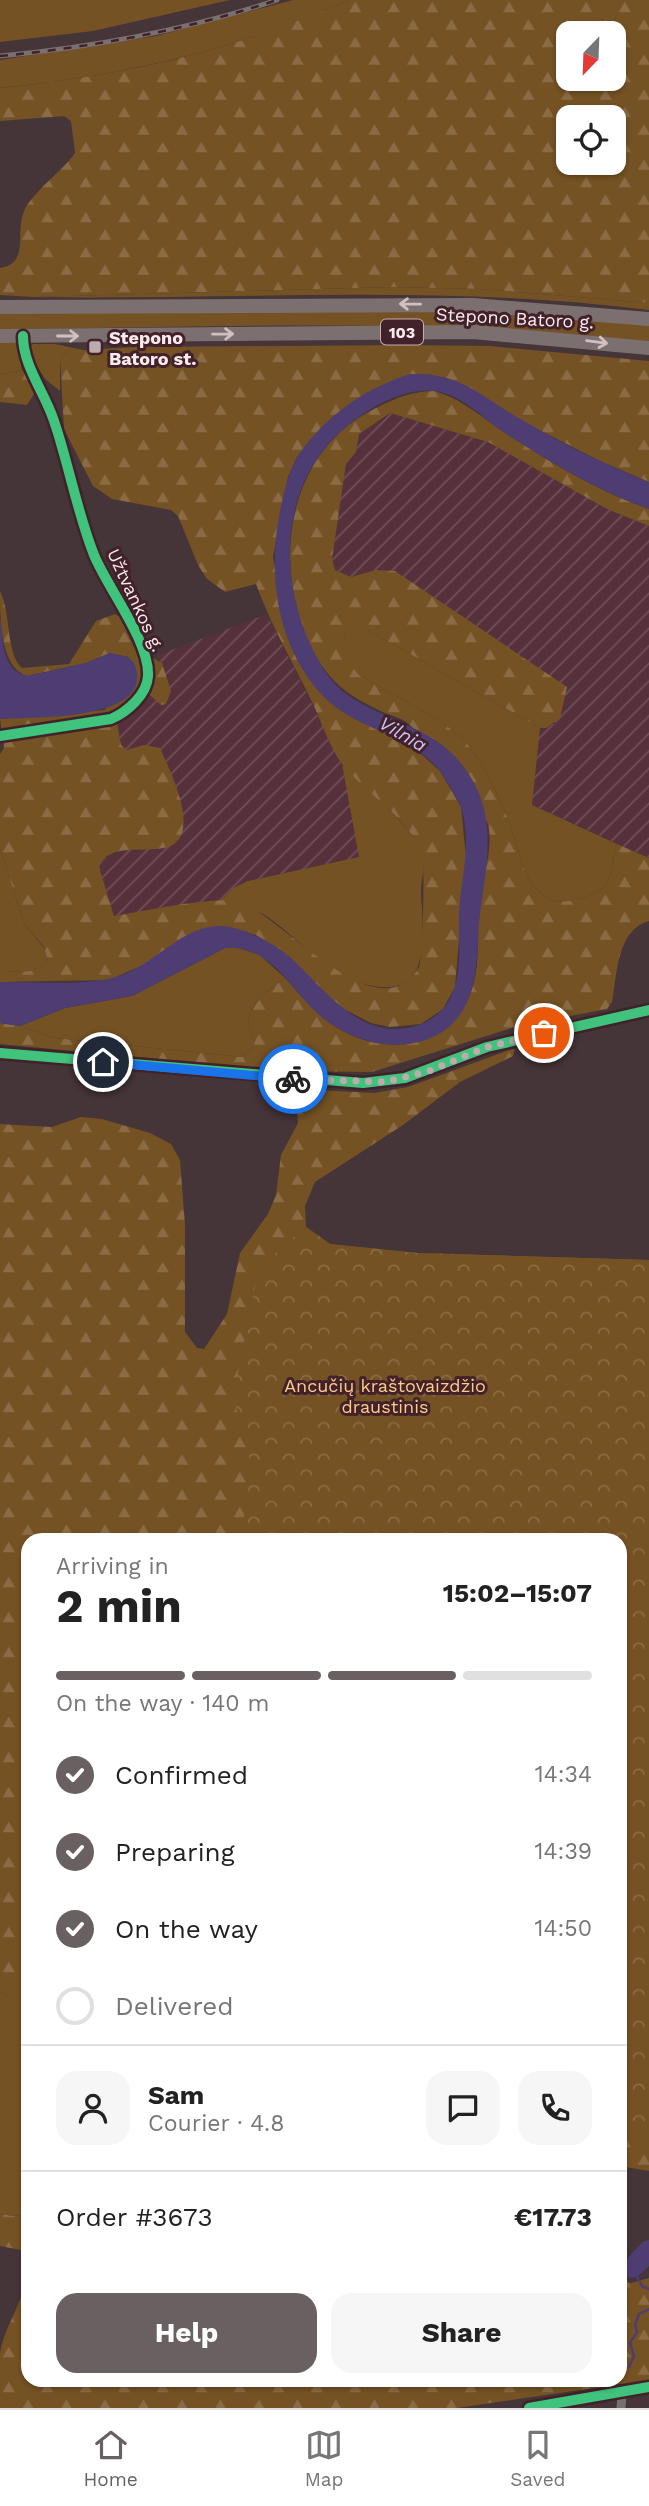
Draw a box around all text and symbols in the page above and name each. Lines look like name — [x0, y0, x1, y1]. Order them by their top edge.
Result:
north arrow — [556, 21, 626, 91]
map controls — [556, 21, 626, 175]
button: locate — [556, 105, 626, 175]
one-way arrow — [399, 297, 422, 311]
street label: Stepono Batoro g. — [436, 303, 594, 333]
road number: 103 — [381, 320, 423, 344]
place label: Stepono Batoro st. — [109, 327, 196, 369]
one-way arrow — [211, 328, 234, 341]
one-way arrow — [56, 329, 79, 343]
one-way arrow — [585, 335, 608, 348]
marker: Stepono Batoro st. — [87, 339, 103, 355]
street label: Užtvankos g. — [103, 545, 169, 655]
water label: Vilnia — [375, 711, 431, 757]
pin — [514, 1003, 574, 1063]
icon: bag — [525, 1014, 563, 1052]
pin — [73, 1032, 133, 1092]
icon: home — [84, 1043, 122, 1081]
courier — [258, 1044, 328, 1114]
icon: bike — [274, 1060, 312, 1098]
park label: Ancučių kraštovaizdžio draustinis — [284, 1375, 486, 1417]
text: Arriving in — [56, 1553, 169, 1580]
text: 15:02–15:07 — [443, 1578, 592, 1608]
text: 2 min — [56, 1579, 182, 1633]
text: On the way · 140 m — [56, 1690, 269, 1717]
icon: check — [56, 1756, 94, 1794]
text: Confirmed — [115, 1760, 248, 1790]
text: 14:34 — [535, 1761, 592, 1788]
icon: check — [56, 1833, 94, 1871]
text: Preparing — [115, 1837, 235, 1867]
text: 14:39 — [535, 1838, 592, 1865]
icon: check — [56, 1910, 94, 1948]
text: On the way — [115, 1914, 258, 1944]
text: 14:50 — [534, 1915, 592, 1942]
text: Delivered — [115, 1991, 234, 2021]
button: person — [56, 2071, 130, 2145]
button: chat — [426, 2071, 500, 2145]
button: phone — [518, 2071, 592, 2145]
text: Sam — [148, 2080, 204, 2110]
text: Courier · 4.8 — [148, 2110, 284, 2137]
text: Order #3673 — [56, 2202, 213, 2232]
text: €17.73 — [514, 2202, 592, 2232]
button: Help — [56, 2293, 317, 2373]
button: Share — [331, 2293, 592, 2373]
tab: Home — [83, 2426, 138, 2491]
tab: Map — [305, 2426, 343, 2491]
tab: Saved — [510, 2426, 566, 2491]

